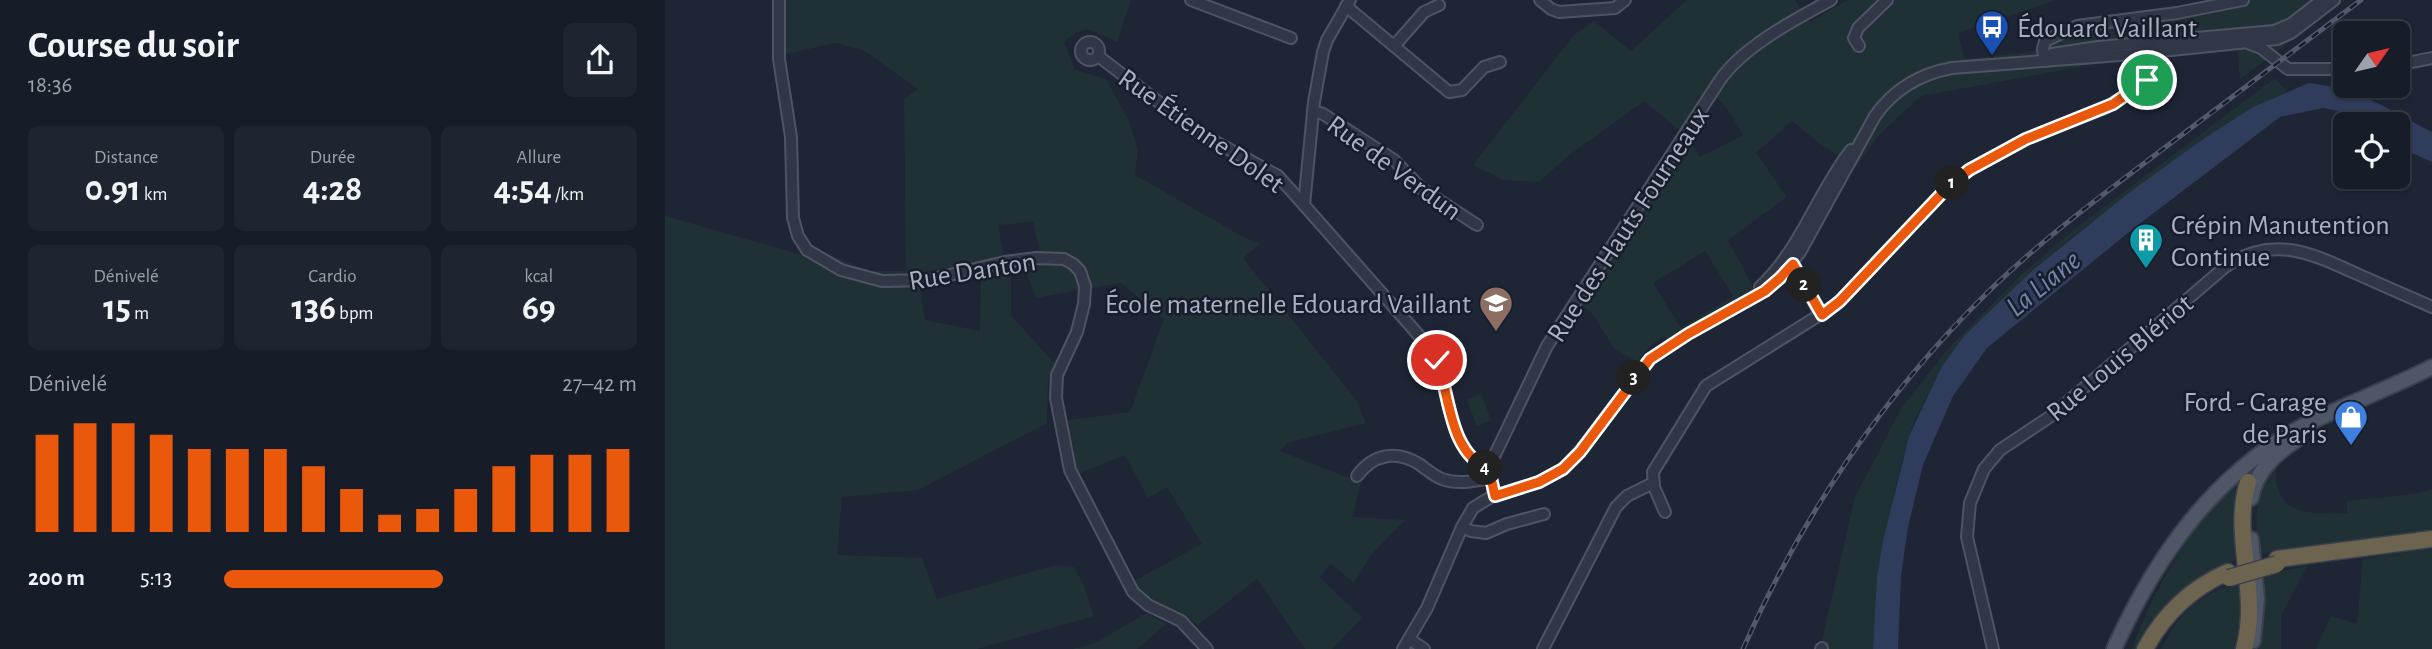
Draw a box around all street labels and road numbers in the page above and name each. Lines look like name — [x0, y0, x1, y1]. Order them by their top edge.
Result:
street label: Rue Étienne Dolet — [1113, 62, 1291, 199]
street label: Rue des Hauts Fourneaux — [1542, 103, 1715, 347]
street label: Rue de Verdun — [1322, 111, 1466, 226]
street label: Rue Danton — [907, 248, 1038, 296]
street label: Rue Louis Blériot — [2042, 290, 2199, 427]

